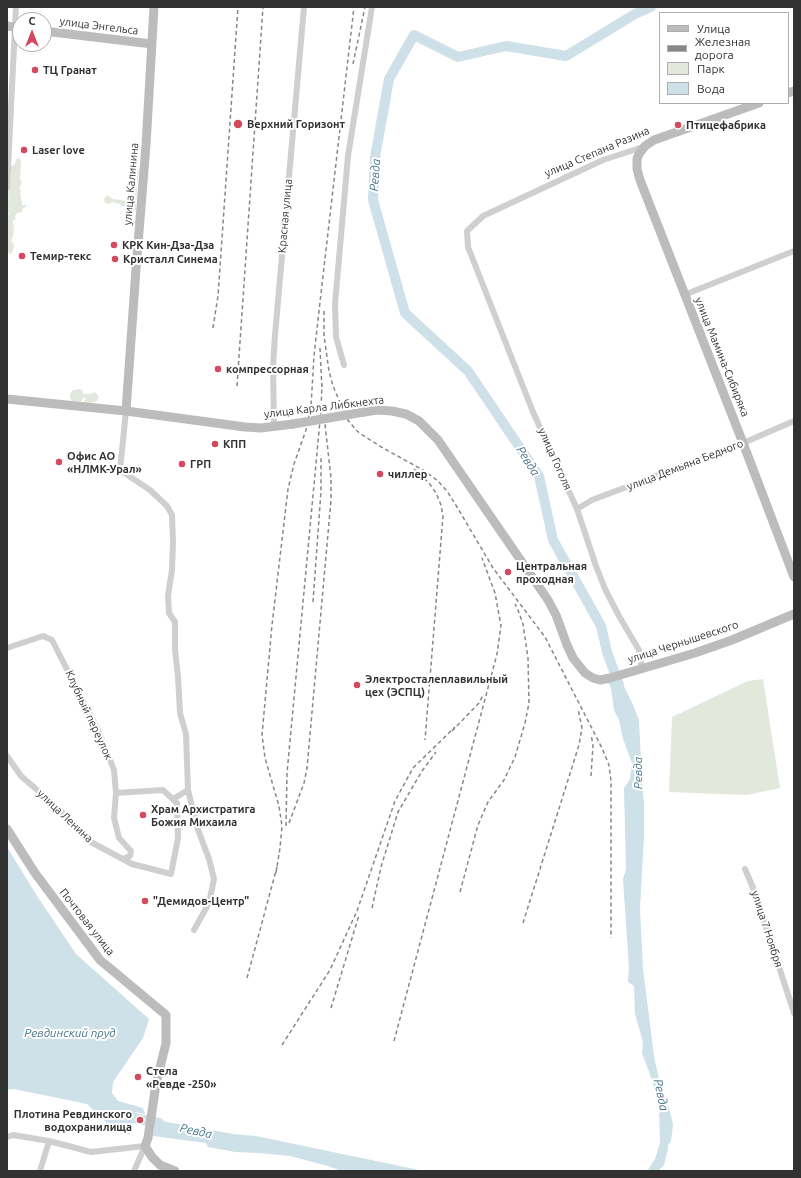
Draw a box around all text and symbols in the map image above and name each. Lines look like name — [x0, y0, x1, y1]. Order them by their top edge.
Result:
north arrow — [12, 12, 52, 52]
legend — [659, 12, 789, 104]
text: С — [28, 15, 36, 27]
street label: улица Энгельса — [59, 15, 139, 37]
text: Улица — [697, 22, 730, 35]
text: Железная дорога — [695, 35, 751, 61]
text: Парк — [697, 62, 725, 75]
place label: ТЦ Гранат — [43, 63, 97, 77]
marker: ТЦ Гранат — [30, 65, 40, 75]
text: Вода — [697, 82, 725, 95]
place label: Верхний Горизонт — [247, 117, 345, 131]
marker: Верхний Горизонт — [232, 118, 244, 130]
place label: Птицефабрика — [686, 118, 766, 132]
marker: Птицефабрика — [673, 120, 683, 130]
street label: улица Степана Разина — [543, 124, 651, 180]
street label: улица Калинина — [121, 142, 141, 226]
place label: Laser love — [32, 143, 85, 157]
marker: Laser love — [19, 145, 29, 155]
water label: Ревда — [367, 158, 383, 192]
street label: Красная улица — [275, 178, 295, 254]
place label: КРК Кин-Дза-Дза — [122, 238, 214, 252]
marker: КРК Кин-Дза-Дза — [109, 240, 119, 250]
place label: Темир-текс — [30, 249, 91, 263]
marker: Темир-текс — [17, 251, 27, 261]
place label: Кристалл Синема — [123, 252, 218, 266]
marker: Кристалл Синема — [110, 254, 120, 264]
street label: улица Мамина-Сибиряка — [692, 295, 752, 419]
place label: компрессорная — [226, 362, 309, 376]
marker: компрессорная — [213, 364, 223, 374]
street label: улица Карла Либкнехта — [263, 393, 385, 421]
street label: улица Гоголя — [535, 426, 575, 492]
place label: КПП — [223, 437, 246, 451]
street label: улица Демьяна Бедного — [625, 437, 745, 493]
marker: КПП — [210, 439, 220, 449]
water label: Ревда — [513, 443, 543, 479]
place label: Офис АО «НЛМК-Урал» — [67, 449, 142, 475]
marker: Офис АО «НЛМК-Урал» — [54, 457, 64, 467]
place label: ГРП — [190, 457, 211, 471]
marker: ГРП — [177, 459, 187, 469]
place label: чиллер — [388, 467, 427, 481]
marker: чиллер — [375, 469, 385, 479]
place label: Центральная проходная — [516, 559, 587, 585]
marker: Центральная проходная — [503, 567, 513, 577]
street label: улица Чернышевского — [626, 618, 740, 666]
street label: Клубный переулок — [62, 668, 116, 762]
place label: Электросталеплавильный цех (ЭСПЦ) — [365, 672, 508, 698]
marker: Электросталеплавильный цех (ЭСПЦ) — [352, 680, 362, 690]
water label: Ревда — [631, 757, 645, 789]
street label: улица Ленина — [34, 787, 96, 845]
place label: Храм Архистратига Божия Михаила — [151, 802, 255, 828]
marker: Храм Архистратига Божия Михаила — [138, 810, 148, 820]
street label: Почтовая улица — [57, 886, 117, 958]
street label: улица 7 Ноября — [748, 889, 786, 969]
place label: "Демидов-Центр" — [153, 894, 249, 908]
marker: "Демидов-Центр" — [140, 896, 150, 906]
water label: Ревдинский пруд — [24, 1026, 116, 1040]
place label: Стела «Ревде -250» — [146, 1064, 216, 1090]
marker: Стела «Ревде -250» — [133, 1072, 143, 1082]
water label: Ревда — [651, 1078, 671, 1112]
place label: Плотина Ревдинского водохранилища — [14, 1107, 132, 1133]
marker: Плотина Ревдинского водохранилища — [135, 1115, 145, 1125]
water label: Ревда — [179, 1121, 213, 1141]

